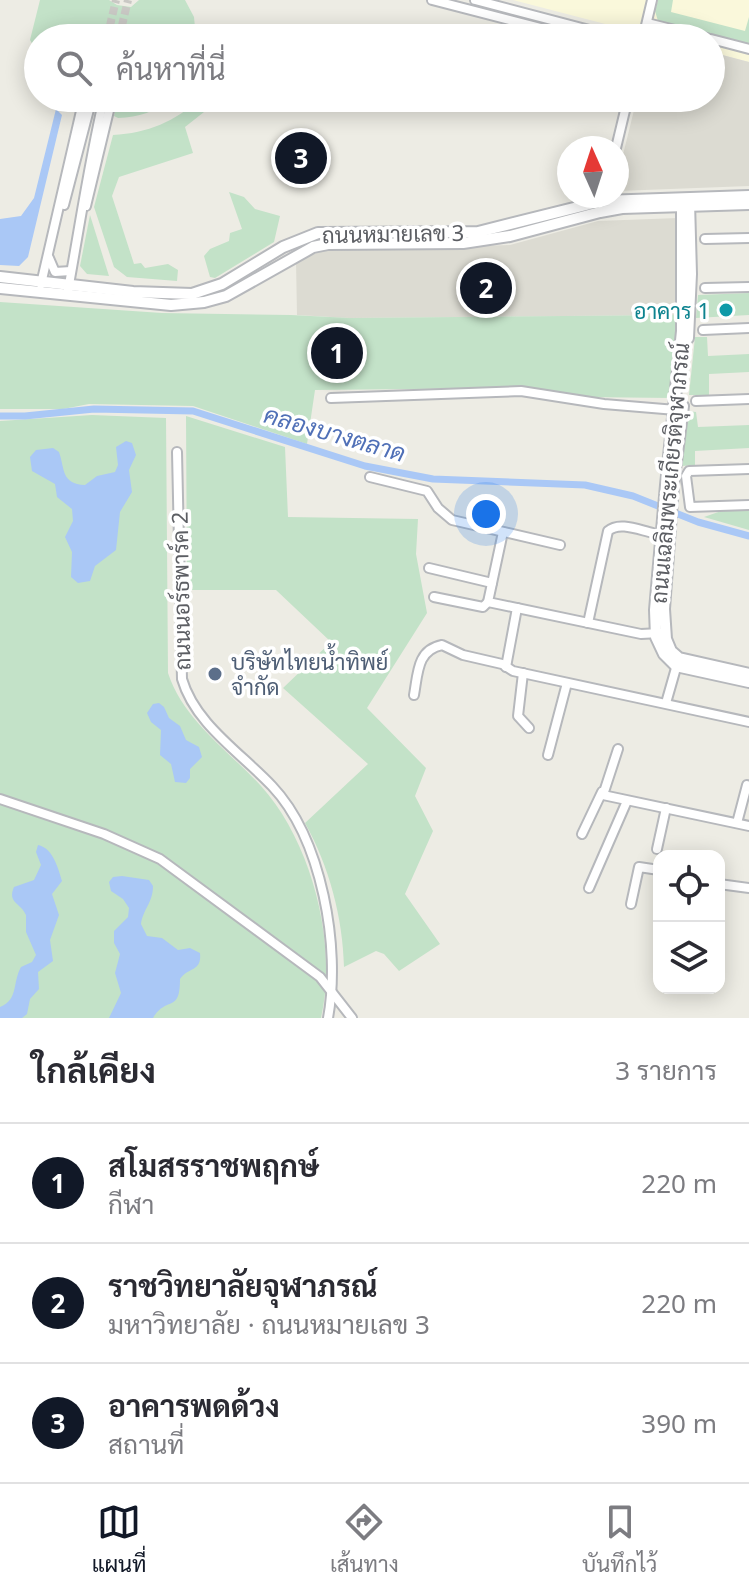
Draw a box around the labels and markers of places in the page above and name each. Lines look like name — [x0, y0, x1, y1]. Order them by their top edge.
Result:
pin: 3 — [275, 128, 327, 188]
pin: 2 — [460, 258, 512, 318]
place label: อาคาร 1 — [634, 295, 710, 325]
marker: อาคาร 1 — [717, 301, 735, 319]
pin: 1 — [311, 323, 363, 383]
place label: บริษัทไทยน้ำทิพย์ จำกัด — [231, 643, 388, 701]
marker: บริษัทไทยน้ำทิพย์ จำกัด — [206, 665, 224, 683]

